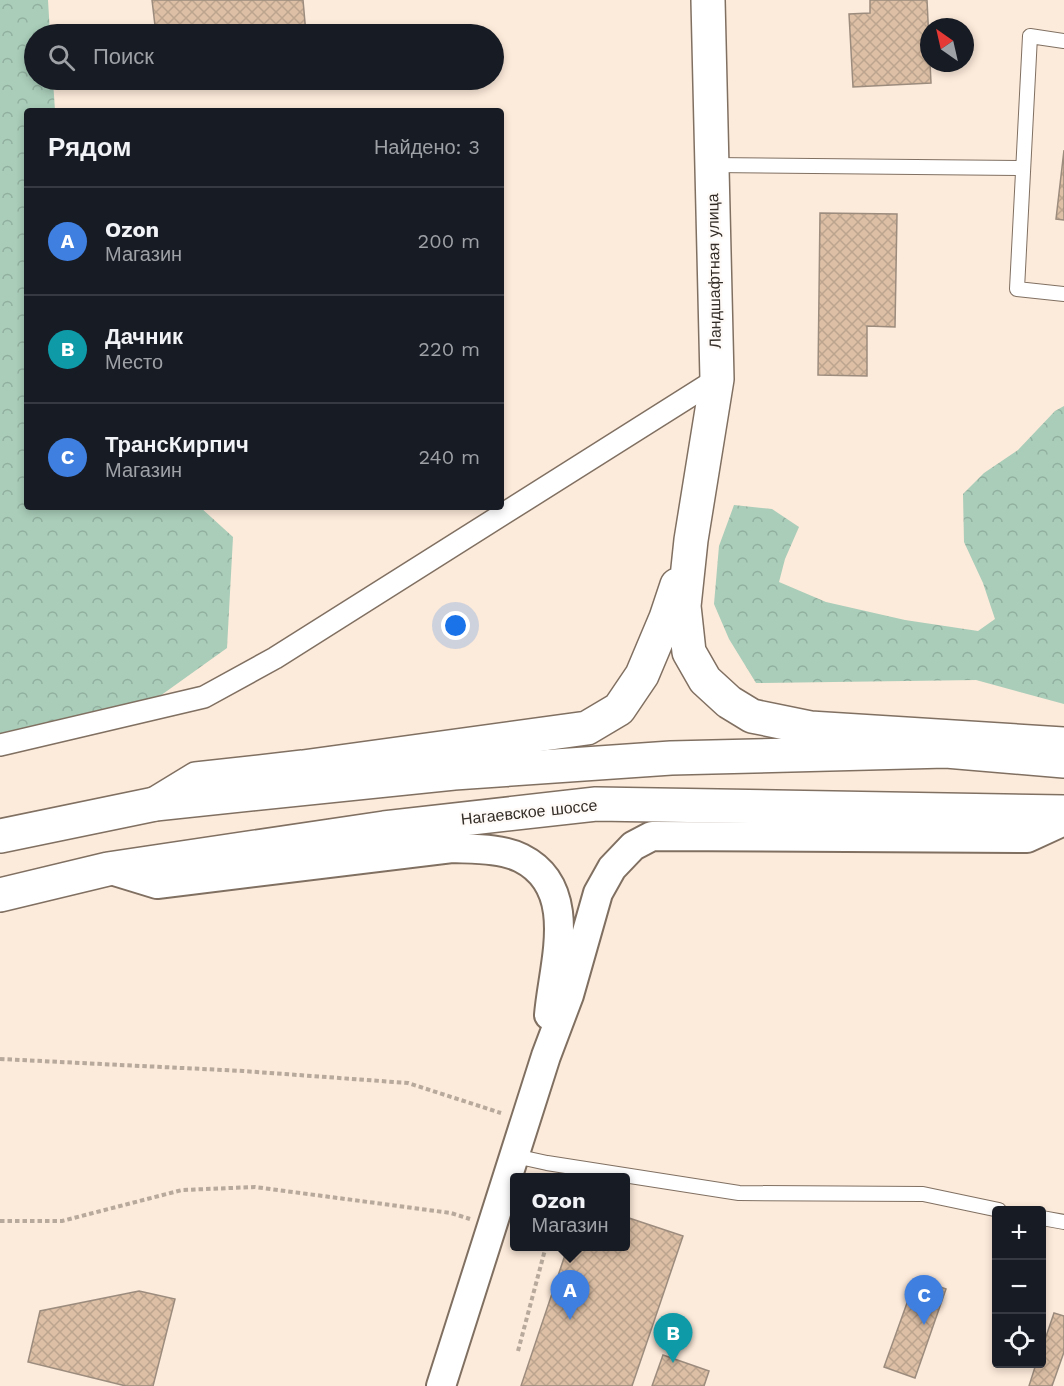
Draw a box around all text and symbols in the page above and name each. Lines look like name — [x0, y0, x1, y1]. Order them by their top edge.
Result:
north arrow — [920, 18, 974, 72]
search box — [24, 24, 504, 90]
icon: search — [45, 41, 78, 74]
text: Поиск — [93, 44, 154, 69]
text: Рядом — [48, 132, 131, 162]
text: Найдено: 3 — [374, 135, 480, 159]
street label: Ландшафтная улица — [703, 193, 725, 349]
text: Ozon — [105, 217, 159, 242]
text: A — [61, 229, 74, 253]
text: 200 m — [418, 229, 480, 253]
text: Магазин — [105, 242, 182, 266]
text: Дачник — [105, 324, 183, 349]
text: B — [61, 337, 74, 361]
text: 220 m — [418, 337, 480, 361]
text: Место — [105, 350, 163, 374]
text: ТрансКирпич — [105, 432, 249, 457]
text: C — [61, 445, 74, 469]
text: 240 m — [418, 445, 480, 469]
text: Магазин — [105, 458, 182, 482]
your location — [441, 611, 470, 640]
street label: Нагаевское шоссе — [460, 795, 598, 829]
popup — [510, 1173, 630, 1251]
text: Ozon — [531, 1188, 586, 1213]
map controls — [992, 1206, 1046, 1368]
button: + — [992, 1206, 1046, 1260]
text: Магазин — [531, 1213, 609, 1237]
button: − — [992, 1260, 1046, 1314]
pin: A — [550, 1270, 590, 1320]
pin: C — [904, 1276, 944, 1325]
pin: B — [654, 1314, 692, 1363]
button: locate — [992, 1314, 1046, 1368]

